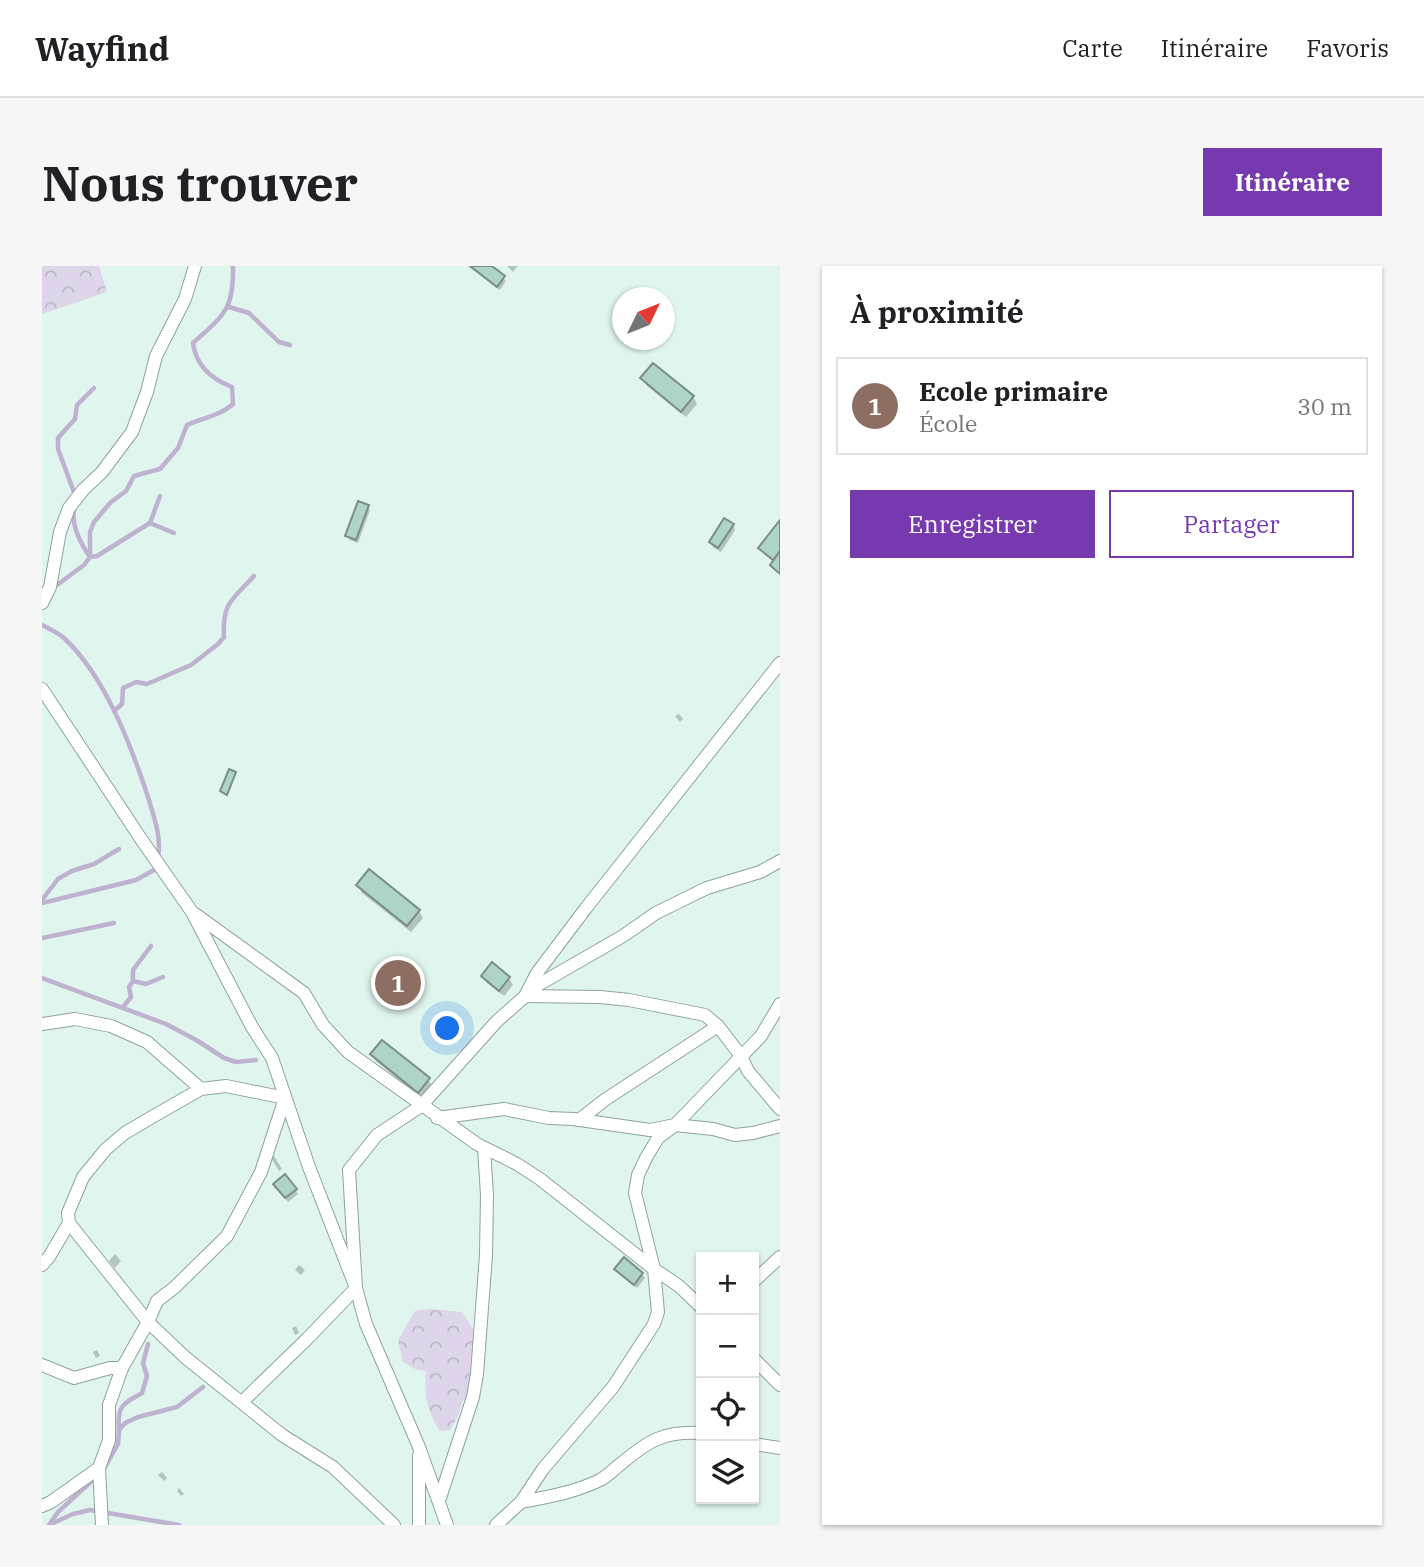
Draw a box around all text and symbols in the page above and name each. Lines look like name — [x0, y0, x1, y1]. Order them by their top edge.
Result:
text: Wayfind — [35, 27, 169, 70]
text: Carte — [1062, 32, 1123, 64]
text: Itinéraire — [1161, 32, 1268, 64]
text: Favoris — [1306, 32, 1389, 64]
button: Itinéraire — [1203, 148, 1382, 216]
text: Nous trouver — [42, 151, 358, 214]
north arrow — [612, 287, 675, 350]
text: À proximité — [850, 292, 1024, 331]
text: Ecole primaire — [919, 374, 1108, 408]
text: 1 — [868, 391, 882, 421]
text: 30 m — [1297, 391, 1352, 421]
text: École — [919, 408, 977, 438]
button: Enregistrer — [850, 490, 1095, 558]
button: Partager — [1109, 490, 1354, 558]
pin: 1 — [375, 957, 421, 1009]
your location — [430, 1011, 464, 1045]
map controls — [696, 1252, 759, 1504]
button: + — [696, 1252, 759, 1315]
button: − — [696, 1315, 759, 1378]
button: locate — [696, 1378, 759, 1441]
button: layers — [696, 1441, 759, 1504]

